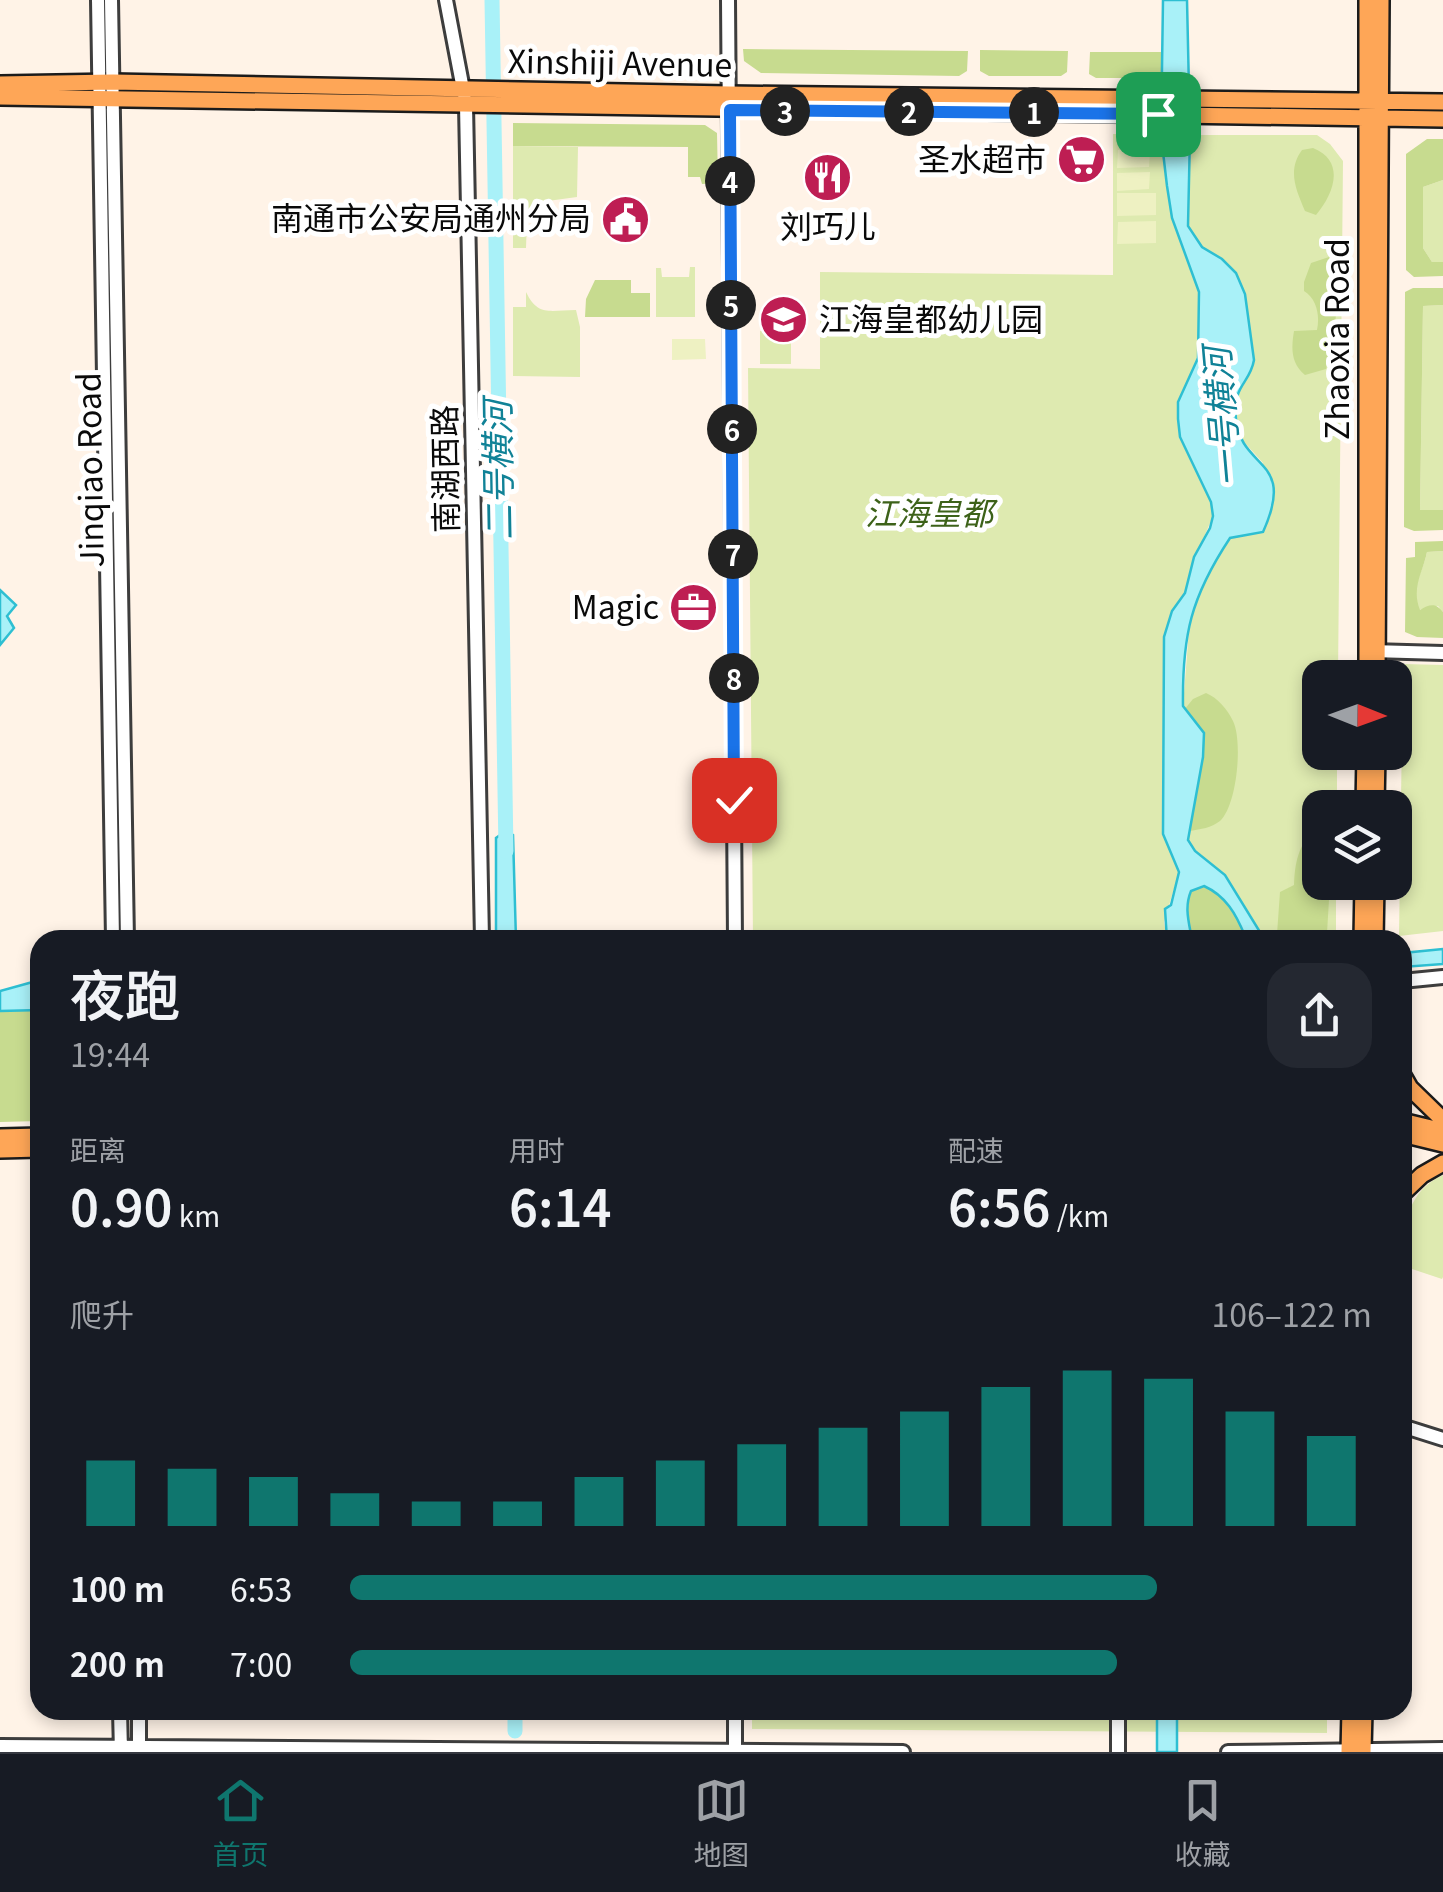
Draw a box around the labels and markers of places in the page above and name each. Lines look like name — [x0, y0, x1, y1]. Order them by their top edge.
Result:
pin — [1116, 72, 1201, 157]
pin: 3 — [760, 86, 810, 136]
pin: 2 — [884, 86, 934, 136]
pin: 1 — [1009, 87, 1059, 137]
place label: 圣水超市 — [918, 134, 1046, 180]
supermarket icon: 圣水超市 — [1055, 134, 1107, 186]
restaurant icon: 刘巧儿 — [802, 151, 854, 203]
pin: 4 — [705, 156, 755, 206]
place label: 南通市公安局通州分局 — [271, 193, 591, 239]
public building icon: 南通市公安局通州分局 — [600, 193, 652, 245]
place label: 刘巧儿 — [780, 201, 876, 247]
pin: 5 — [706, 280, 756, 330]
school or university icon: 江海皇都幼儿园 — [758, 294, 810, 346]
place label: 江海皇都幼儿园 — [819, 294, 1043, 340]
pin: 6 — [707, 404, 757, 454]
pin: 7 — [708, 529, 758, 579]
place label: Magic — [572, 582, 659, 628]
office icon: Magic — [668, 582, 720, 634]
pin: 8 — [709, 653, 759, 703]
pin — [692, 758, 777, 843]

